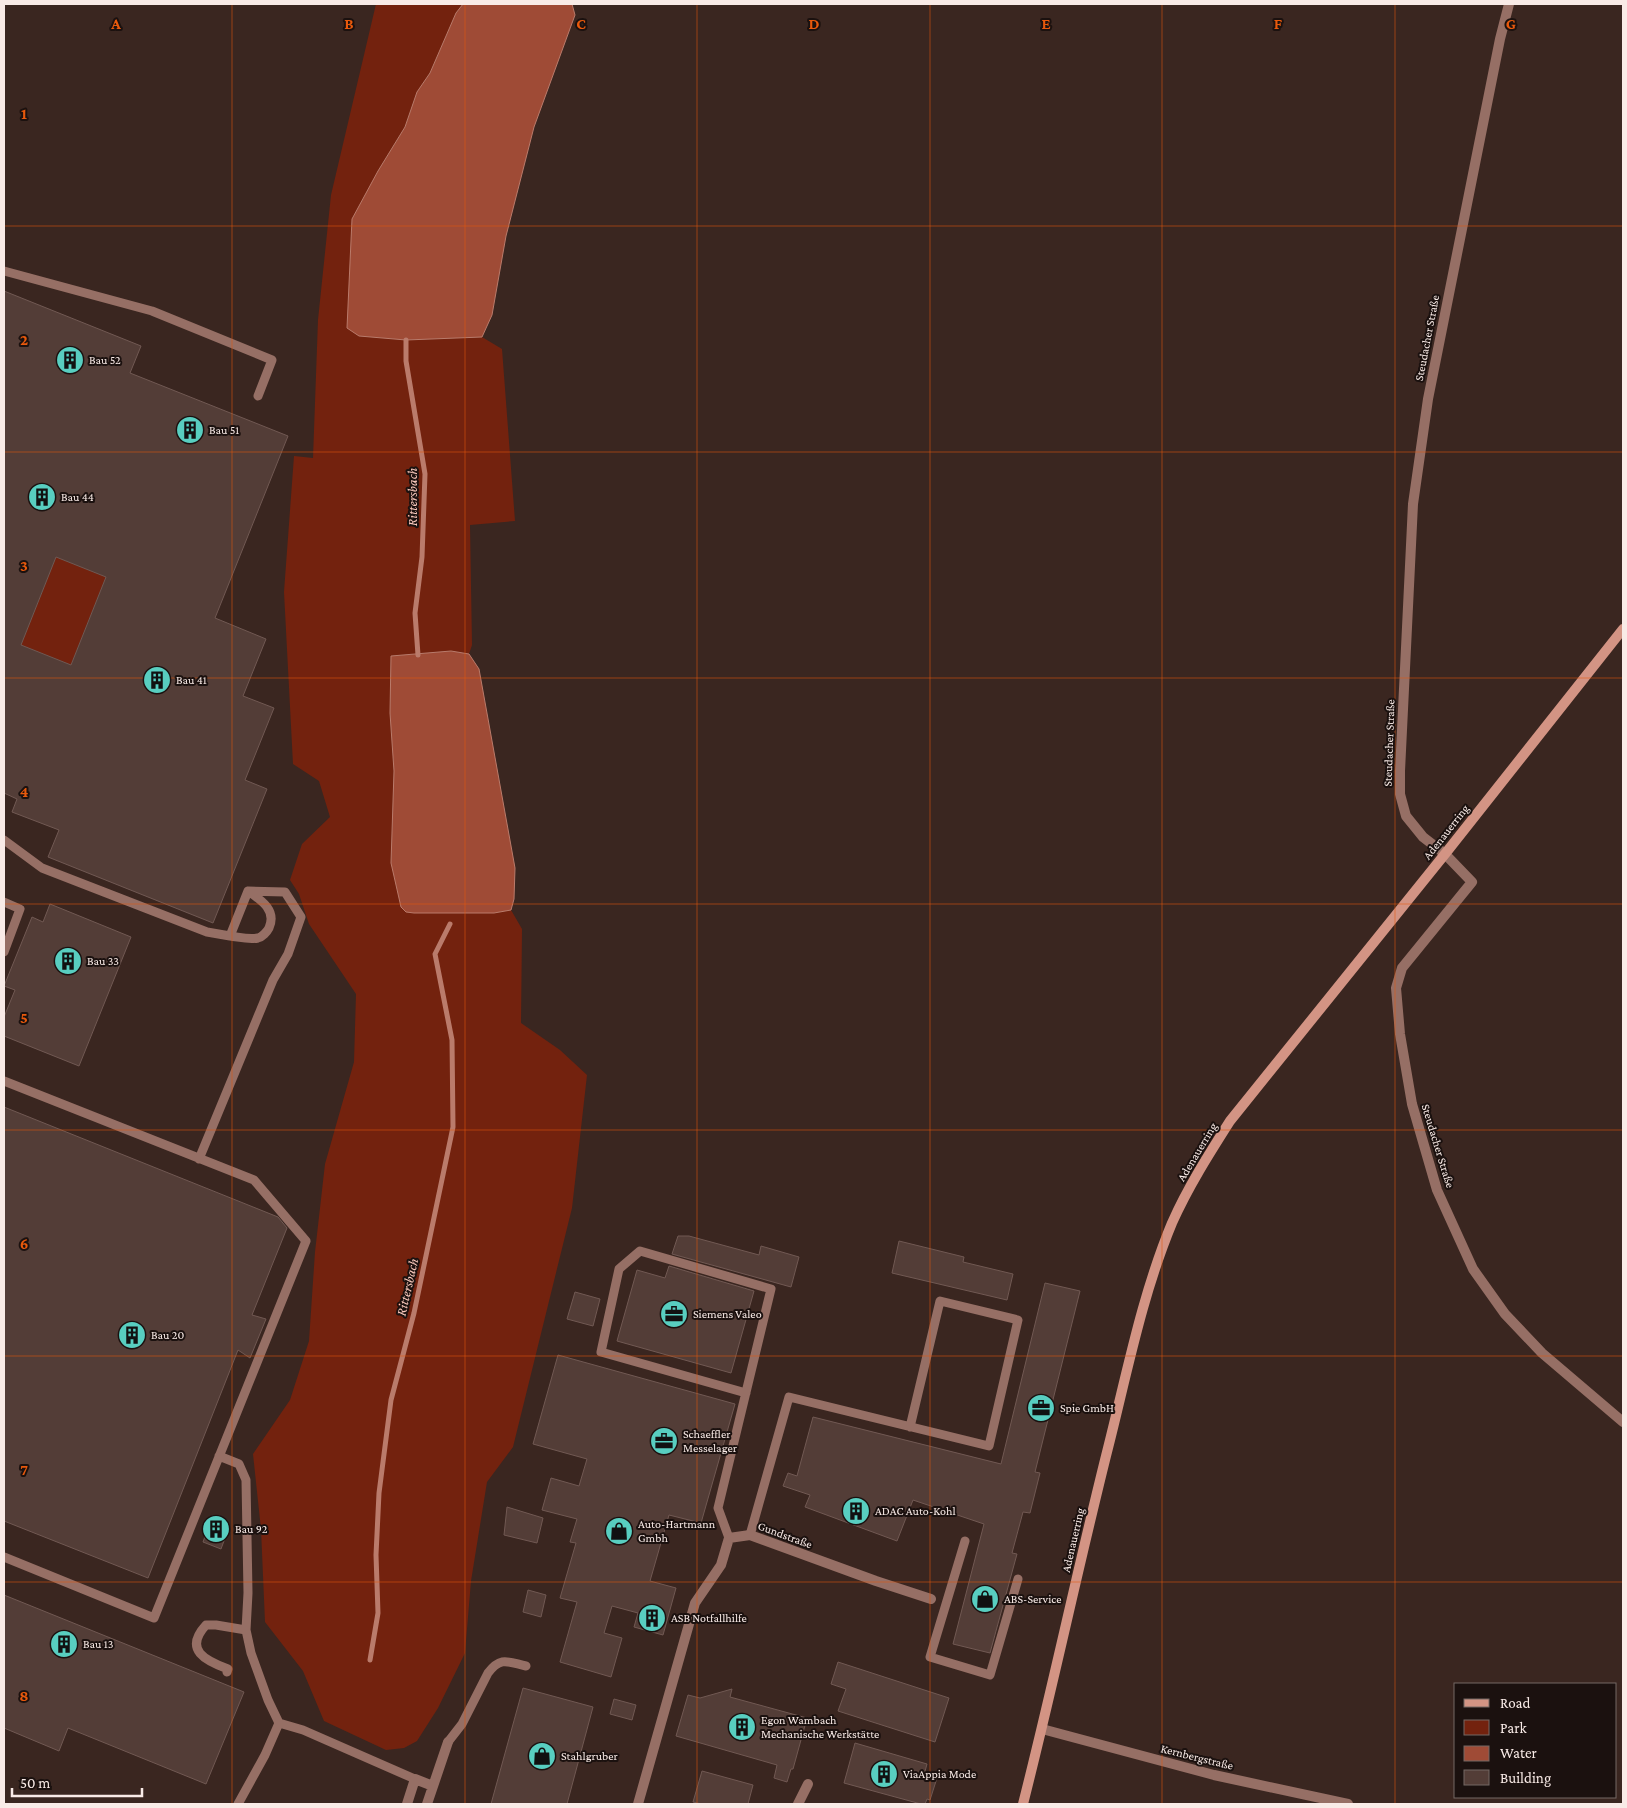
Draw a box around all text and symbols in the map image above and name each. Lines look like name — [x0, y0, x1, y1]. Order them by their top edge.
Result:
text: A — [110, 15, 121, 32]
text: B — [344, 15, 354, 32]
text: C — [576, 15, 586, 32]
text: D — [808, 15, 820, 32]
text: E — [1041, 15, 1051, 32]
text: F — [1274, 15, 1283, 32]
text: G — [1506, 15, 1516, 32]
text: 1 — [21, 105, 27, 122]
street label: Steudacher Straße — [1412, 294, 1442, 382]
text: 2 — [20, 331, 28, 348]
building icon: Bau 52 — [55, 345, 85, 375]
place label: Bau 52 — [89, 353, 121, 367]
building icon: Bau 51 — [175, 415, 205, 445]
place label: Bau 51 — [209, 423, 239, 437]
water label: Rittersbach — [404, 467, 420, 526]
building icon: Bau 44 — [27, 482, 57, 512]
place label: Bau 44 — [61, 490, 94, 504]
text: 3 — [20, 557, 28, 574]
building icon: Bau 41 — [142, 665, 172, 695]
place label: Bau 41 — [176, 673, 207, 687]
street label: Steudacher Straße — [1380, 699, 1398, 787]
text: 4 — [20, 783, 29, 800]
street label: Adenauerring — [1420, 802, 1472, 862]
building icon: Bau 33 — [53, 946, 83, 976]
place label: Bau 33 — [87, 954, 119, 968]
text: 5 — [20, 1009, 28, 1026]
street label: Steudacher Straße — [1419, 1102, 1457, 1190]
street label: Adenauerring — [1174, 1120, 1220, 1184]
text: 6 — [20, 1235, 28, 1252]
water label: Rittersbach — [393, 1256, 421, 1317]
office icon: Siemens Valeo — [659, 1299, 689, 1329]
place label: Siemens Valeo — [693, 1307, 762, 1321]
building icon: Bau 20 — [117, 1320, 147, 1350]
place label: Bau 20 — [151, 1328, 184, 1342]
office icon: Spie GmbH — [1026, 1393, 1056, 1423]
place label: Spie GmbH — [1060, 1401, 1114, 1415]
office icon: Schaeffler Messelager — [649, 1426, 679, 1456]
place label: Schaeffler Messelager — [683, 1427, 738, 1455]
text: 7 — [20, 1461, 28, 1478]
building icon: ADAC Auto-Kohl — [841, 1496, 871, 1526]
place label: ADAC Auto-Kohl — [875, 1504, 956, 1518]
street label: Adenauerring — [1059, 1506, 1087, 1574]
building icon: Bau 92 — [201, 1514, 231, 1544]
shop icon: Auto-Hartmann Gmbh — [604, 1516, 634, 1546]
place label: Auto-Hartmann Gmbh — [638, 1517, 716, 1545]
street label: Gundstraße — [756, 1519, 814, 1551]
place label: Bau 92 — [235, 1522, 268, 1536]
shop icon: ABS-Service — [970, 1584, 1000, 1614]
place label: ABS-Service — [1004, 1592, 1062, 1606]
building icon: ASB Notfallhilfe — [637, 1603, 667, 1633]
place label: ASB Notfallhilfe — [671, 1611, 747, 1625]
building icon: Bau 13 — [49, 1629, 79, 1659]
place label: Bau 13 — [83, 1637, 114, 1651]
legend — [1454, 1683, 1617, 1798]
text: 8 — [19, 1687, 29, 1704]
text: Road — [1500, 1695, 1531, 1711]
building icon: Egon Wambach Mechanische Werkstätte — [727, 1712, 757, 1742]
place label: Egon Wambach Mechanische Werkstätte — [761, 1713, 879, 1741]
text: Park — [1500, 1720, 1527, 1736]
shop icon: Stahlgruber — [527, 1741, 557, 1771]
street label: Kernbergstraße — [1159, 1741, 1235, 1773]
text: Water — [1500, 1745, 1537, 1761]
place label: Stahlgruber — [561, 1749, 619, 1763]
building icon: ViaAppia Mode — [869, 1759, 899, 1789]
scale bar — [12, 1766, 142, 1798]
place label: ViaAppia Mode — [903, 1767, 976, 1781]
text: Building — [1500, 1770, 1551, 1787]
text: 50 m — [20, 1775, 50, 1791]

